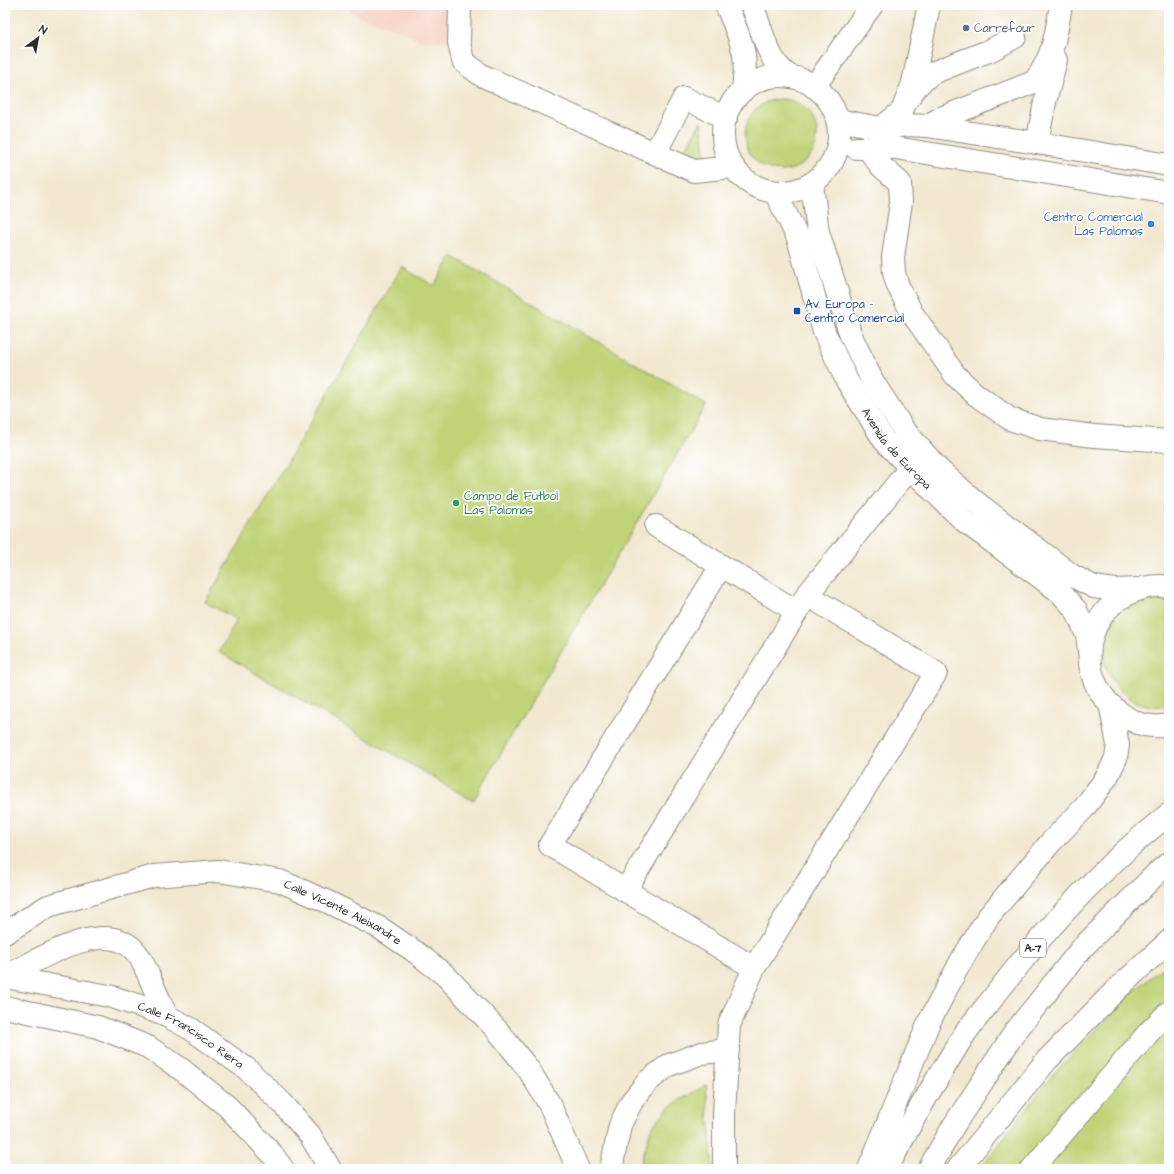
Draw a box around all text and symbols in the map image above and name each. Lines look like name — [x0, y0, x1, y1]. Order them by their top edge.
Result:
north arrow — [18, 18, 58, 58]
place label: Carrefour — [974, 20, 1035, 37]
text: N — [36, 22, 50, 38]
marker: Carrefour — [961, 23, 971, 33]
place label: Centro Comercial Las Palomas — [1044, 209, 1143, 240]
marker: Centro Comercial Las Palomas — [1146, 219, 1156, 229]
place label: Av. Europa - Centro Comercial — [805, 296, 904, 327]
marker: Av. Europa - Centro Comercial — [792, 306, 802, 316]
street label: Avenida de Europa — [857, 404, 935, 493]
place label: Campo de Fútbol Las Palomas — [464, 488, 558, 519]
marker: Campo de Fútbol Las Palomas — [451, 498, 461, 508]
street label: Calle Vicente Aleixandre — [281, 875, 406, 949]
road number: A-7 — [1020, 939, 1046, 957]
street label: Calle Francisco Riera — [136, 997, 247, 1073]

